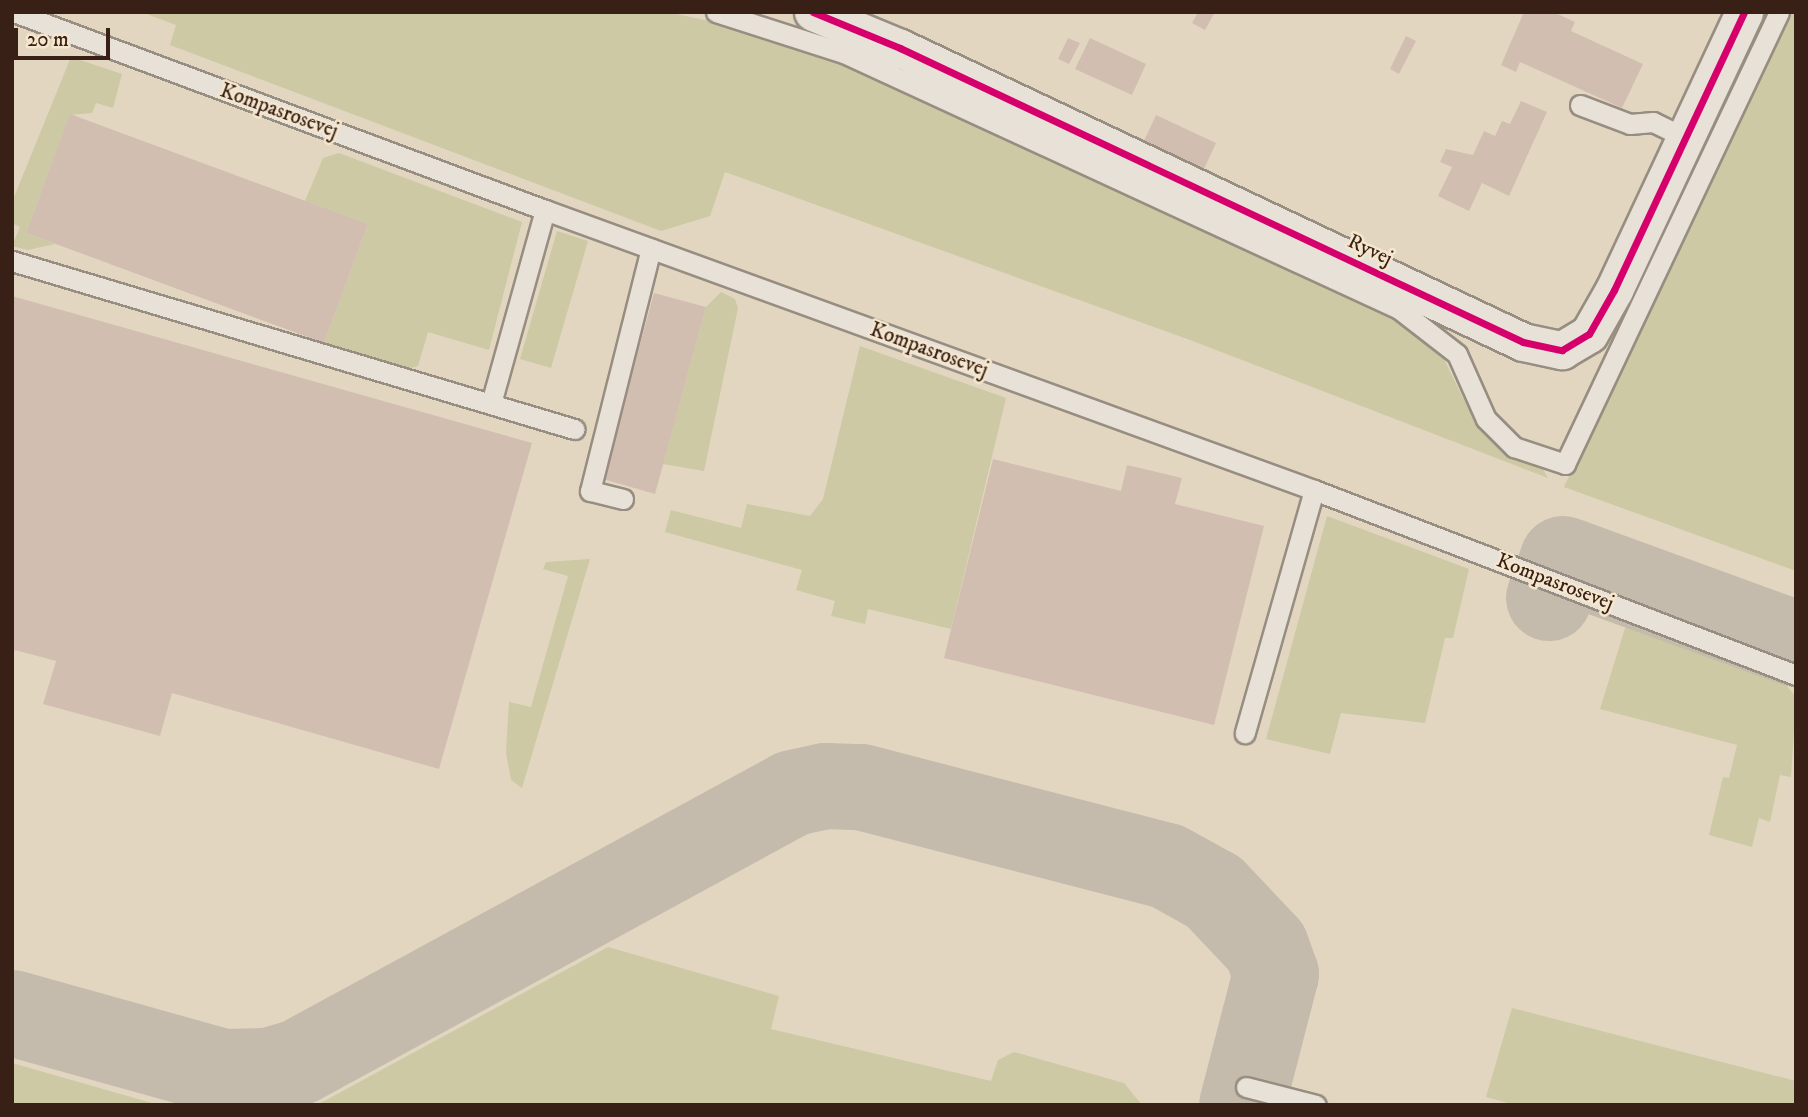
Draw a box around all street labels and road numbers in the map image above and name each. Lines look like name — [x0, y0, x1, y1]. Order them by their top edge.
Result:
street label: Kompasrosevej — [217, 78, 341, 144]
street label: Ryvej — [1344, 229, 1396, 271]
street label: Kompasrosevej — [867, 317, 991, 383]
street label: Kompasrosevej — [1493, 548, 1617, 616]

